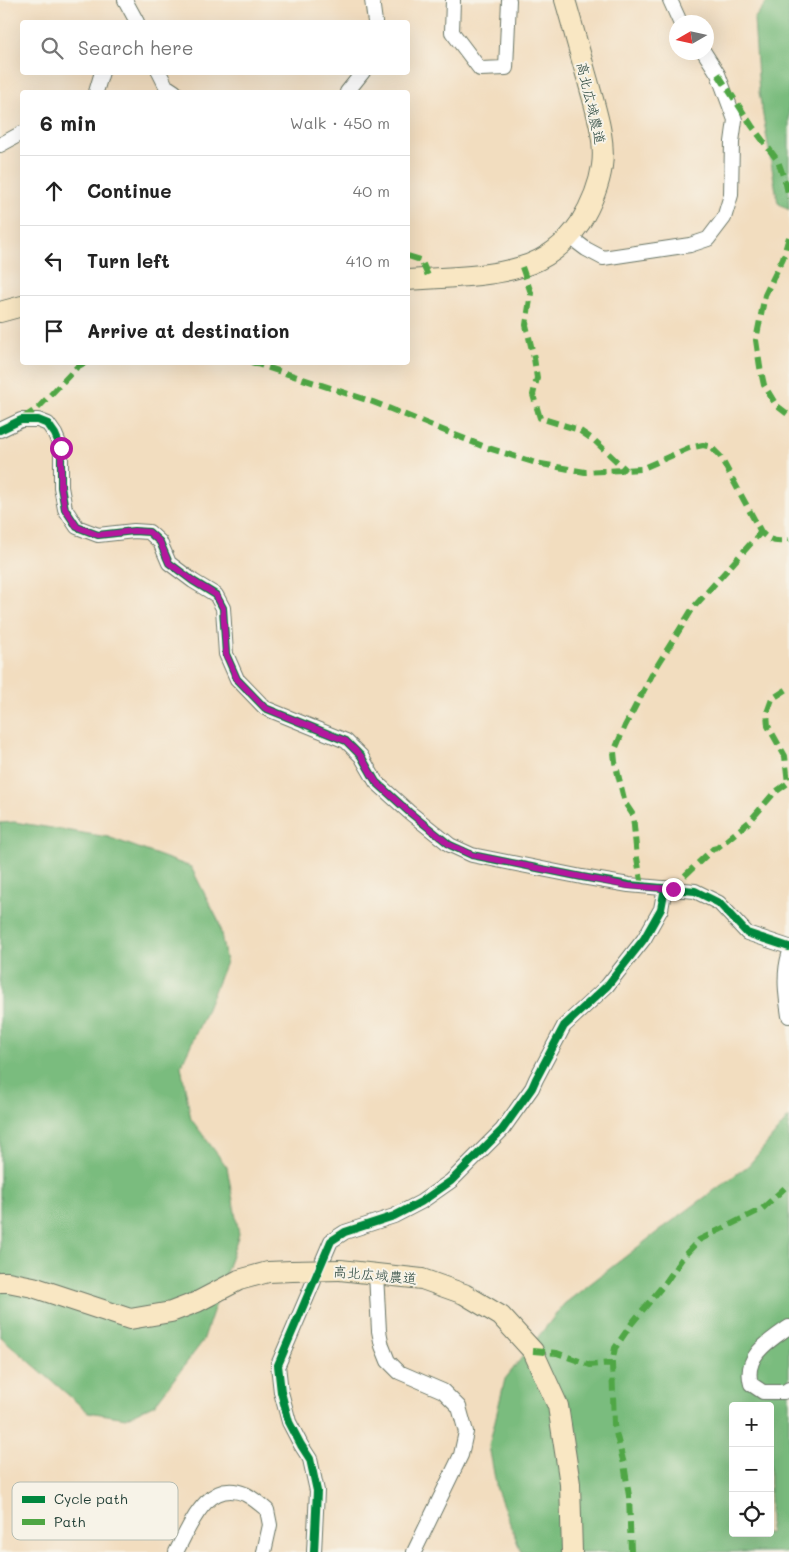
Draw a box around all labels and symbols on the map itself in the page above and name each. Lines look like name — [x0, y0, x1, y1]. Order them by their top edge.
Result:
north arrow — [669, 15, 714, 60]
street label: 高北広域農道 — [573, 60, 610, 146]
route start — [50, 437, 73, 460]
route end — [662, 878, 685, 901]
street label: 高北広域農道 — [332, 1261, 418, 1288]
legend — [12, 1482, 178, 1540]
text: Cycle path — [54, 1489, 128, 1508]
text: Path — [54, 1512, 85, 1531]

